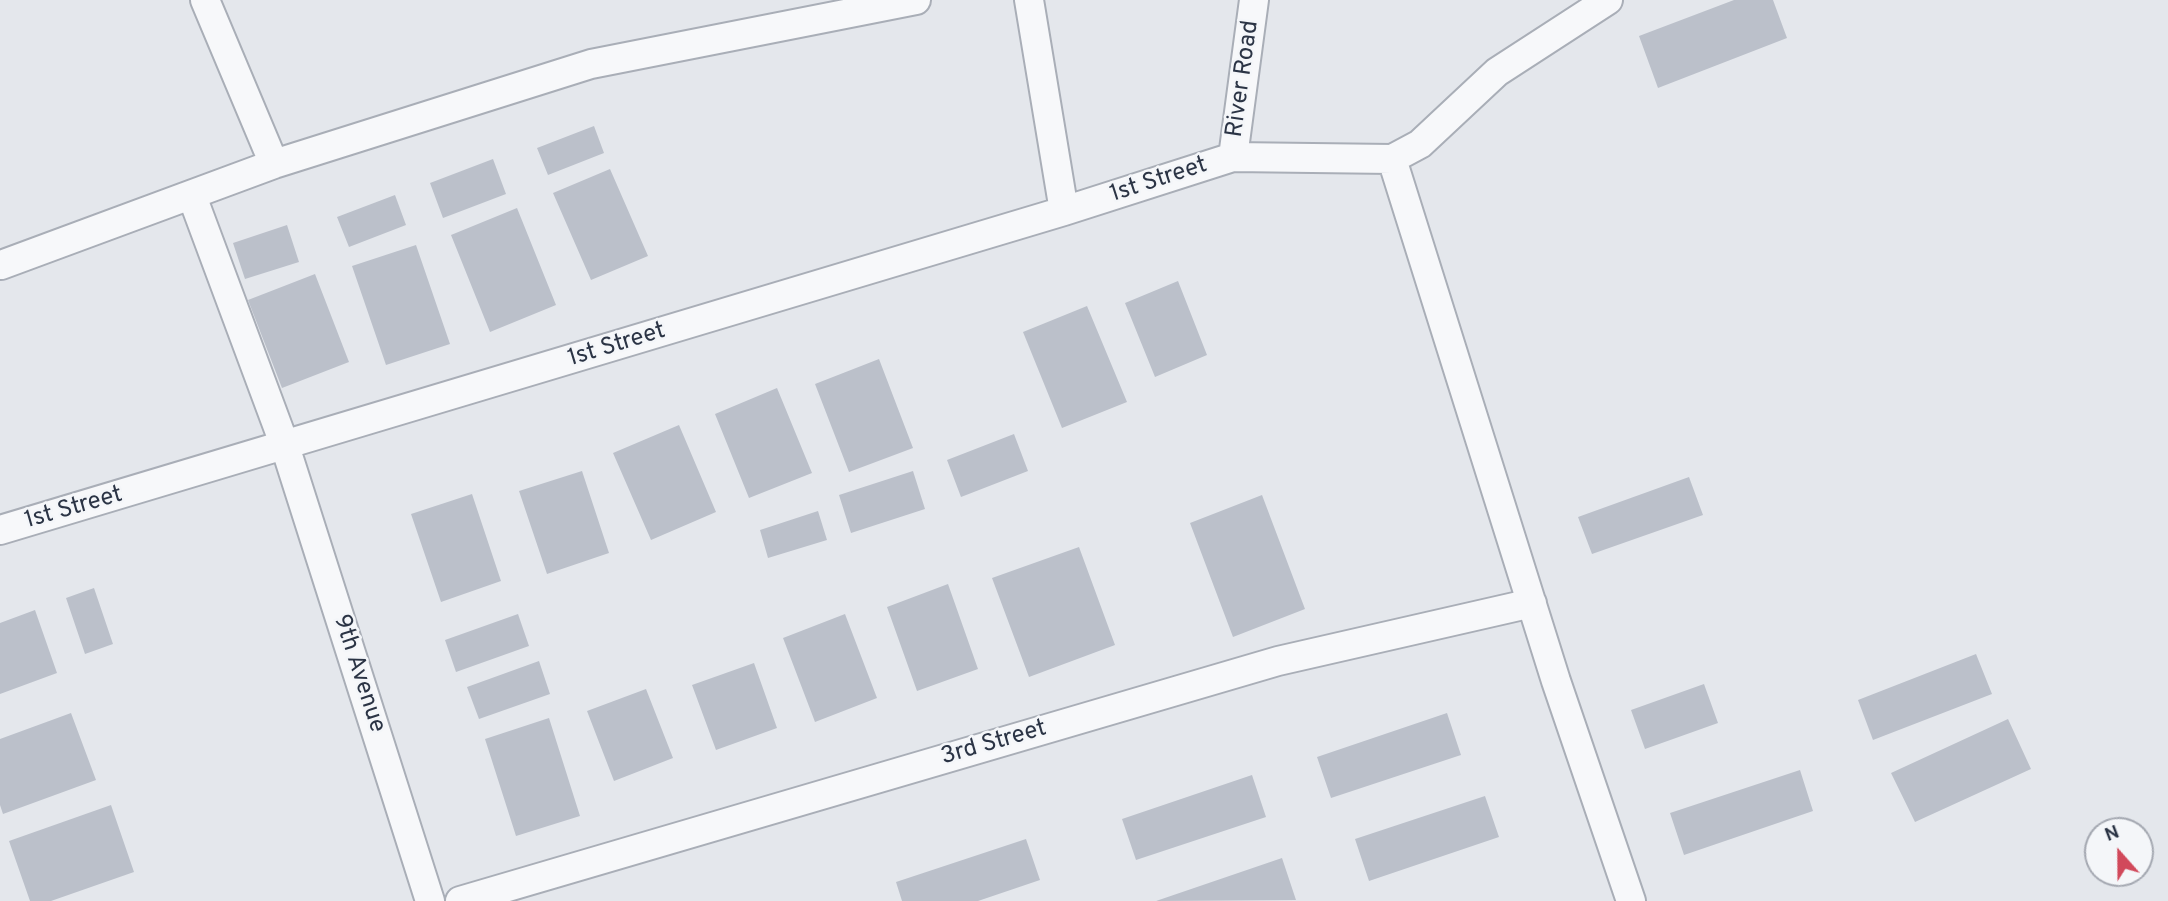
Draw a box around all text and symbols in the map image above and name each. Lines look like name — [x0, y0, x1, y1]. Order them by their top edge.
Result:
street label: River Road — [1222, 19, 1266, 139]
street label: 1st Street — [1107, 152, 1211, 210]
street label: 1st Street — [565, 318, 669, 374]
street label: 1st Street — [22, 481, 126, 537]
street label: 9th Avenue — [325, 611, 391, 737]
street label: 3rd Street — [938, 715, 1050, 773]
north arrow — [2084, 817, 2154, 887]
text: N — [2102, 821, 2123, 848]

